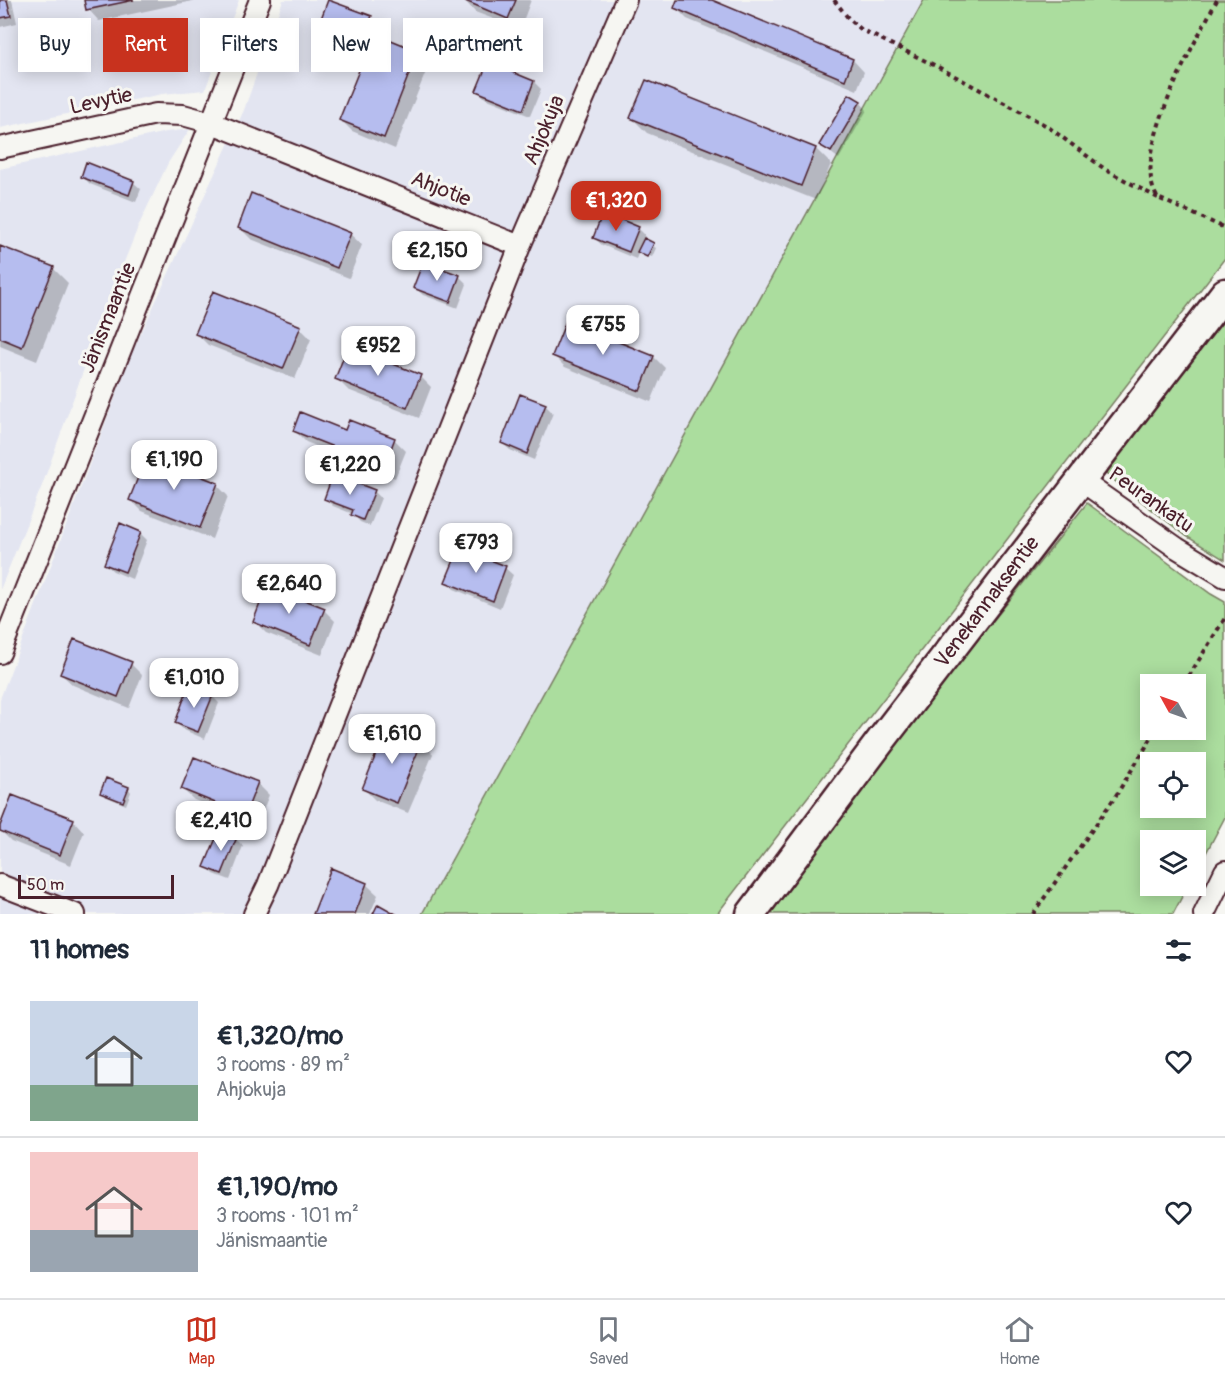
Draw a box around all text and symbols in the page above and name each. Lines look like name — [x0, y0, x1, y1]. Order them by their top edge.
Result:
chip: Buy — [18, 18, 91, 72]
chip: Rent — [103, 18, 188, 72]
chip: Filters — [200, 18, 299, 72]
chip: New — [311, 18, 391, 72]
chip: Apartment — [403, 18, 543, 72]
street label: Levytie — [67, 81, 135, 121]
street label: Ahjokuja — [517, 91, 571, 169]
street label: Ahjotie — [407, 165, 475, 213]
pin: €1,320 — [567, 181, 665, 232]
text: €1,320 — [585, 188, 647, 213]
pin: €2,150 — [388, 231, 486, 282]
text: €2,150 — [406, 238, 468, 263]
street label: Jänismaantie — [74, 258, 143, 377]
pin: €755 — [567, 305, 639, 356]
text: €755 — [580, 312, 626, 337]
pin: €952 — [342, 326, 414, 377]
text: €952 — [355, 333, 401, 358]
pin: €1,190 — [125, 440, 223, 491]
pin: €1,220 — [301, 445, 399, 496]
text: €1,190 — [145, 447, 203, 472]
text: €1,220 — [319, 452, 381, 477]
street label: Peurankatu — [1103, 461, 1199, 539]
pin: €793 — [440, 523, 512, 574]
text: €793 — [453, 530, 499, 555]
street label: Venekannaksentie — [929, 530, 1046, 673]
pin: €2,640 — [240, 564, 338, 615]
text: €2,640 — [256, 571, 322, 596]
pin: €1,010 — [145, 658, 243, 709]
text: €1,010 — [163, 665, 225, 690]
north arrow — [1140, 674, 1206, 740]
map controls — [1140, 674, 1206, 896]
pin: €1,610 — [343, 714, 441, 765]
text: €1,610 — [362, 721, 422, 746]
button: locate — [1140, 752, 1206, 818]
pin: €2,410 — [172, 801, 270, 852]
text: €2,410 — [190, 808, 252, 833]
button: layers — [1140, 830, 1206, 896]
scale bar — [18, 872, 174, 900]
text: 50 m — [27, 875, 64, 895]
text: 11 homes — [30, 934, 129, 966]
icon: filters — [1162, 934, 1195, 967]
text: €1,320/mo — [216, 1020, 343, 1052]
icon: home — [78, 1025, 150, 1097]
icon: heart — [1162, 1045, 1195, 1078]
text: 3 rooms · 89 m² — [216, 1052, 350, 1077]
text: Ahjokuja — [216, 1077, 286, 1102]
text: €1,190/mo — [216, 1171, 338, 1203]
icon: home — [78, 1176, 150, 1248]
icon: heart — [1162, 1196, 1195, 1229]
text: 3 rooms · 101 m² — [216, 1203, 359, 1228]
text: Jänismaantie — [216, 1228, 327, 1253]
tab: Map — [185, 1313, 218, 1369]
tab: Saved — [589, 1313, 629, 1369]
tab: Home — [999, 1313, 1040, 1369]

